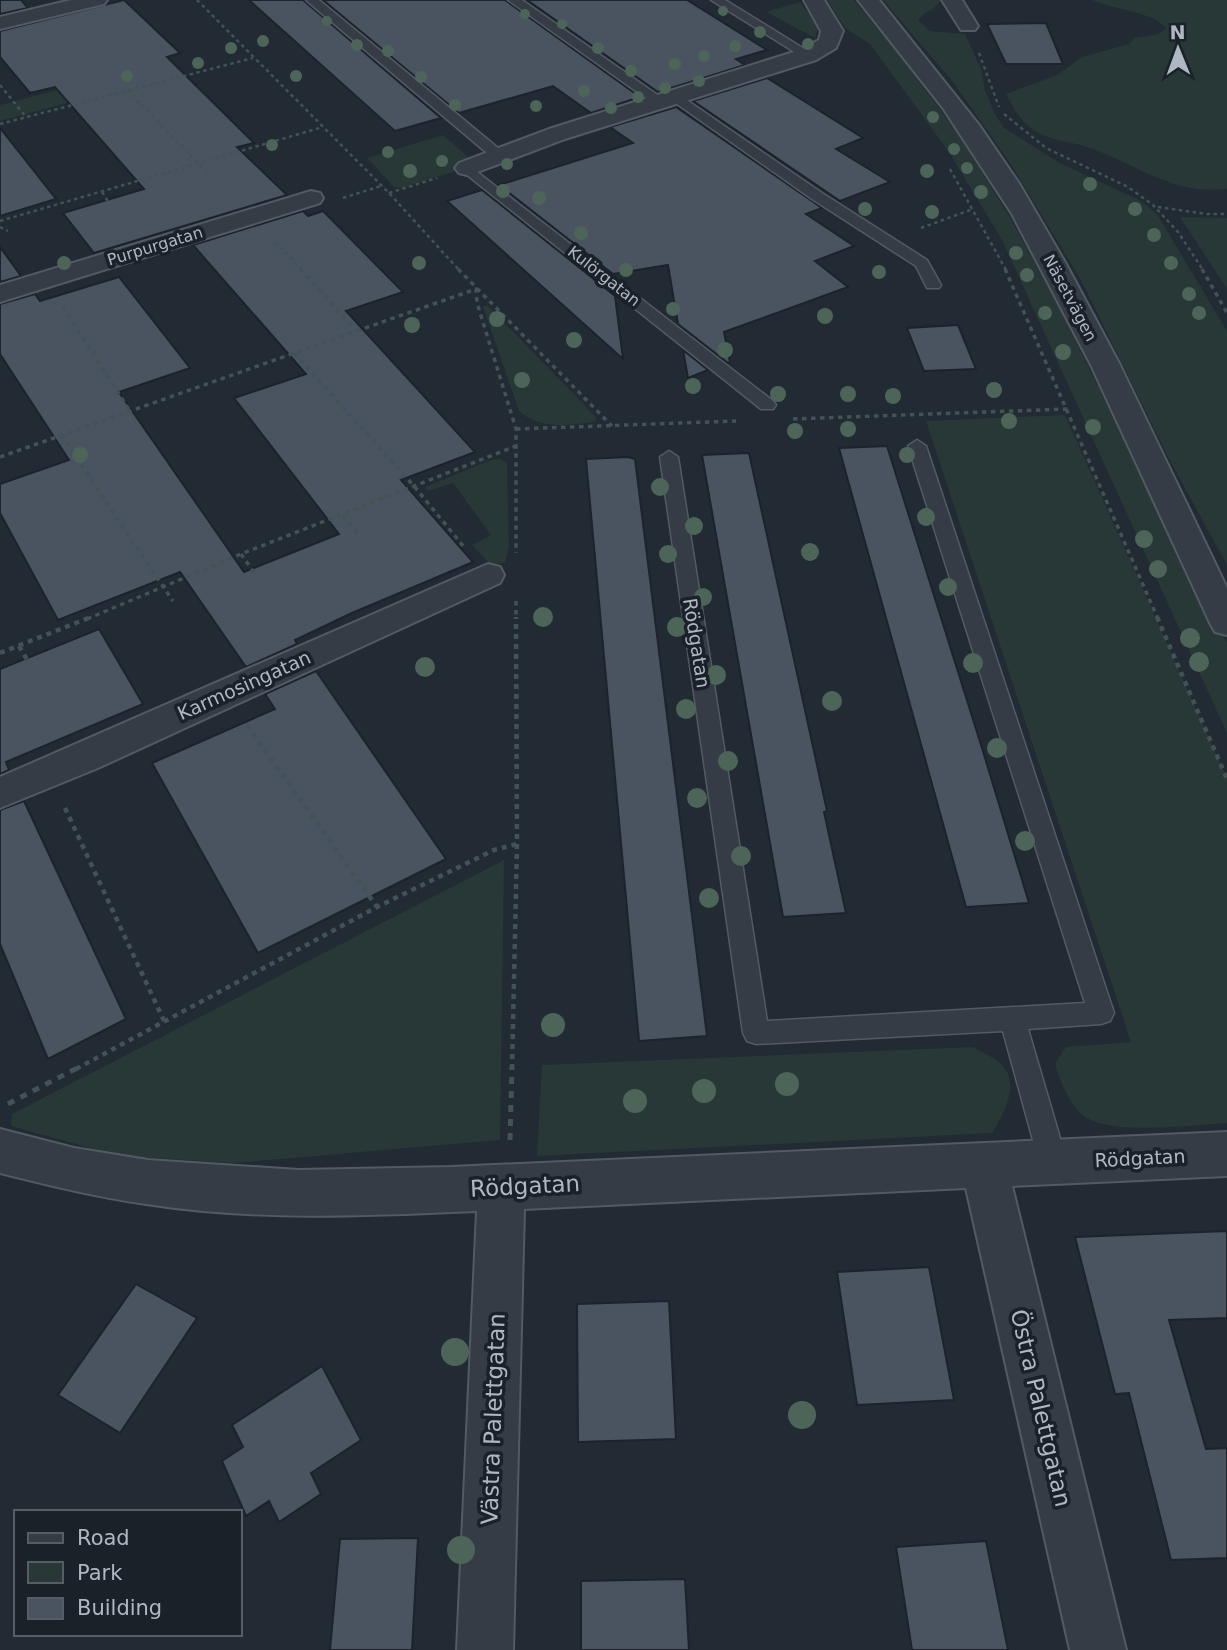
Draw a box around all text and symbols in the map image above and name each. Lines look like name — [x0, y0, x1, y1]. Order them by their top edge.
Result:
north arrow — [1143, 14, 1213, 84]
text: N — [1170, 21, 1186, 43]
street label: Purpurgatan — [105, 222, 205, 270]
street label: Kulörgatan — [564, 242, 644, 310]
street label: Näsetvägen — [1039, 251, 1101, 345]
street label: Rödgatan — [679, 596, 715, 690]
street label: Karmosingatan — [174, 646, 314, 724]
street label: Rödgatan — [1094, 1145, 1186, 1171]
street label: Rödgatan — [469, 1170, 581, 1202]
street label: Östra Palettgatan — [1006, 1307, 1077, 1509]
street label: Västra Palettgatan — [476, 1313, 510, 1525]
legend — [14, 1510, 242, 1636]
text: Road — [77, 1526, 130, 1550]
text: Park — [77, 1561, 123, 1585]
text: Building — [77, 1596, 162, 1620]

